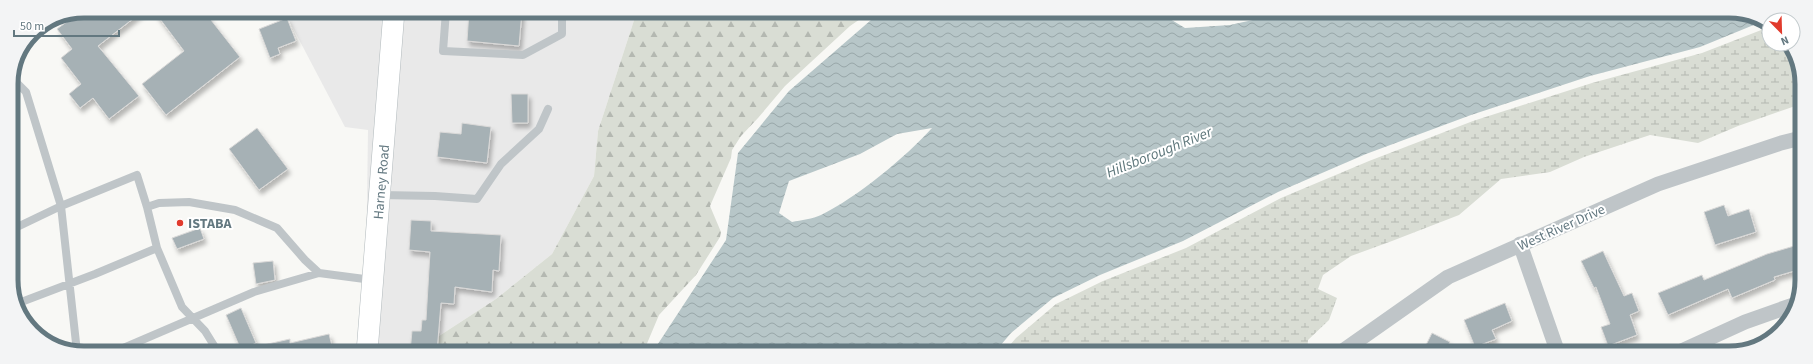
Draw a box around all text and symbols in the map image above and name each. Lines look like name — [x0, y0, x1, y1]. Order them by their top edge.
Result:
scale bar — [14, 12, 119, 38]
north arrow — [1761, 12, 1801, 52]
text: 50 m — [20, 18, 44, 35]
text: N — [1778, 32, 1791, 49]
water label: Hillsborough River — [1103, 121, 1216, 183]
street label: Harney Road — [369, 144, 395, 220]
street label: West River Drive — [1514, 200, 1608, 256]
place label: ISTABA — [188, 214, 232, 234]
marker: ISTABA — [175, 218, 185, 228]

